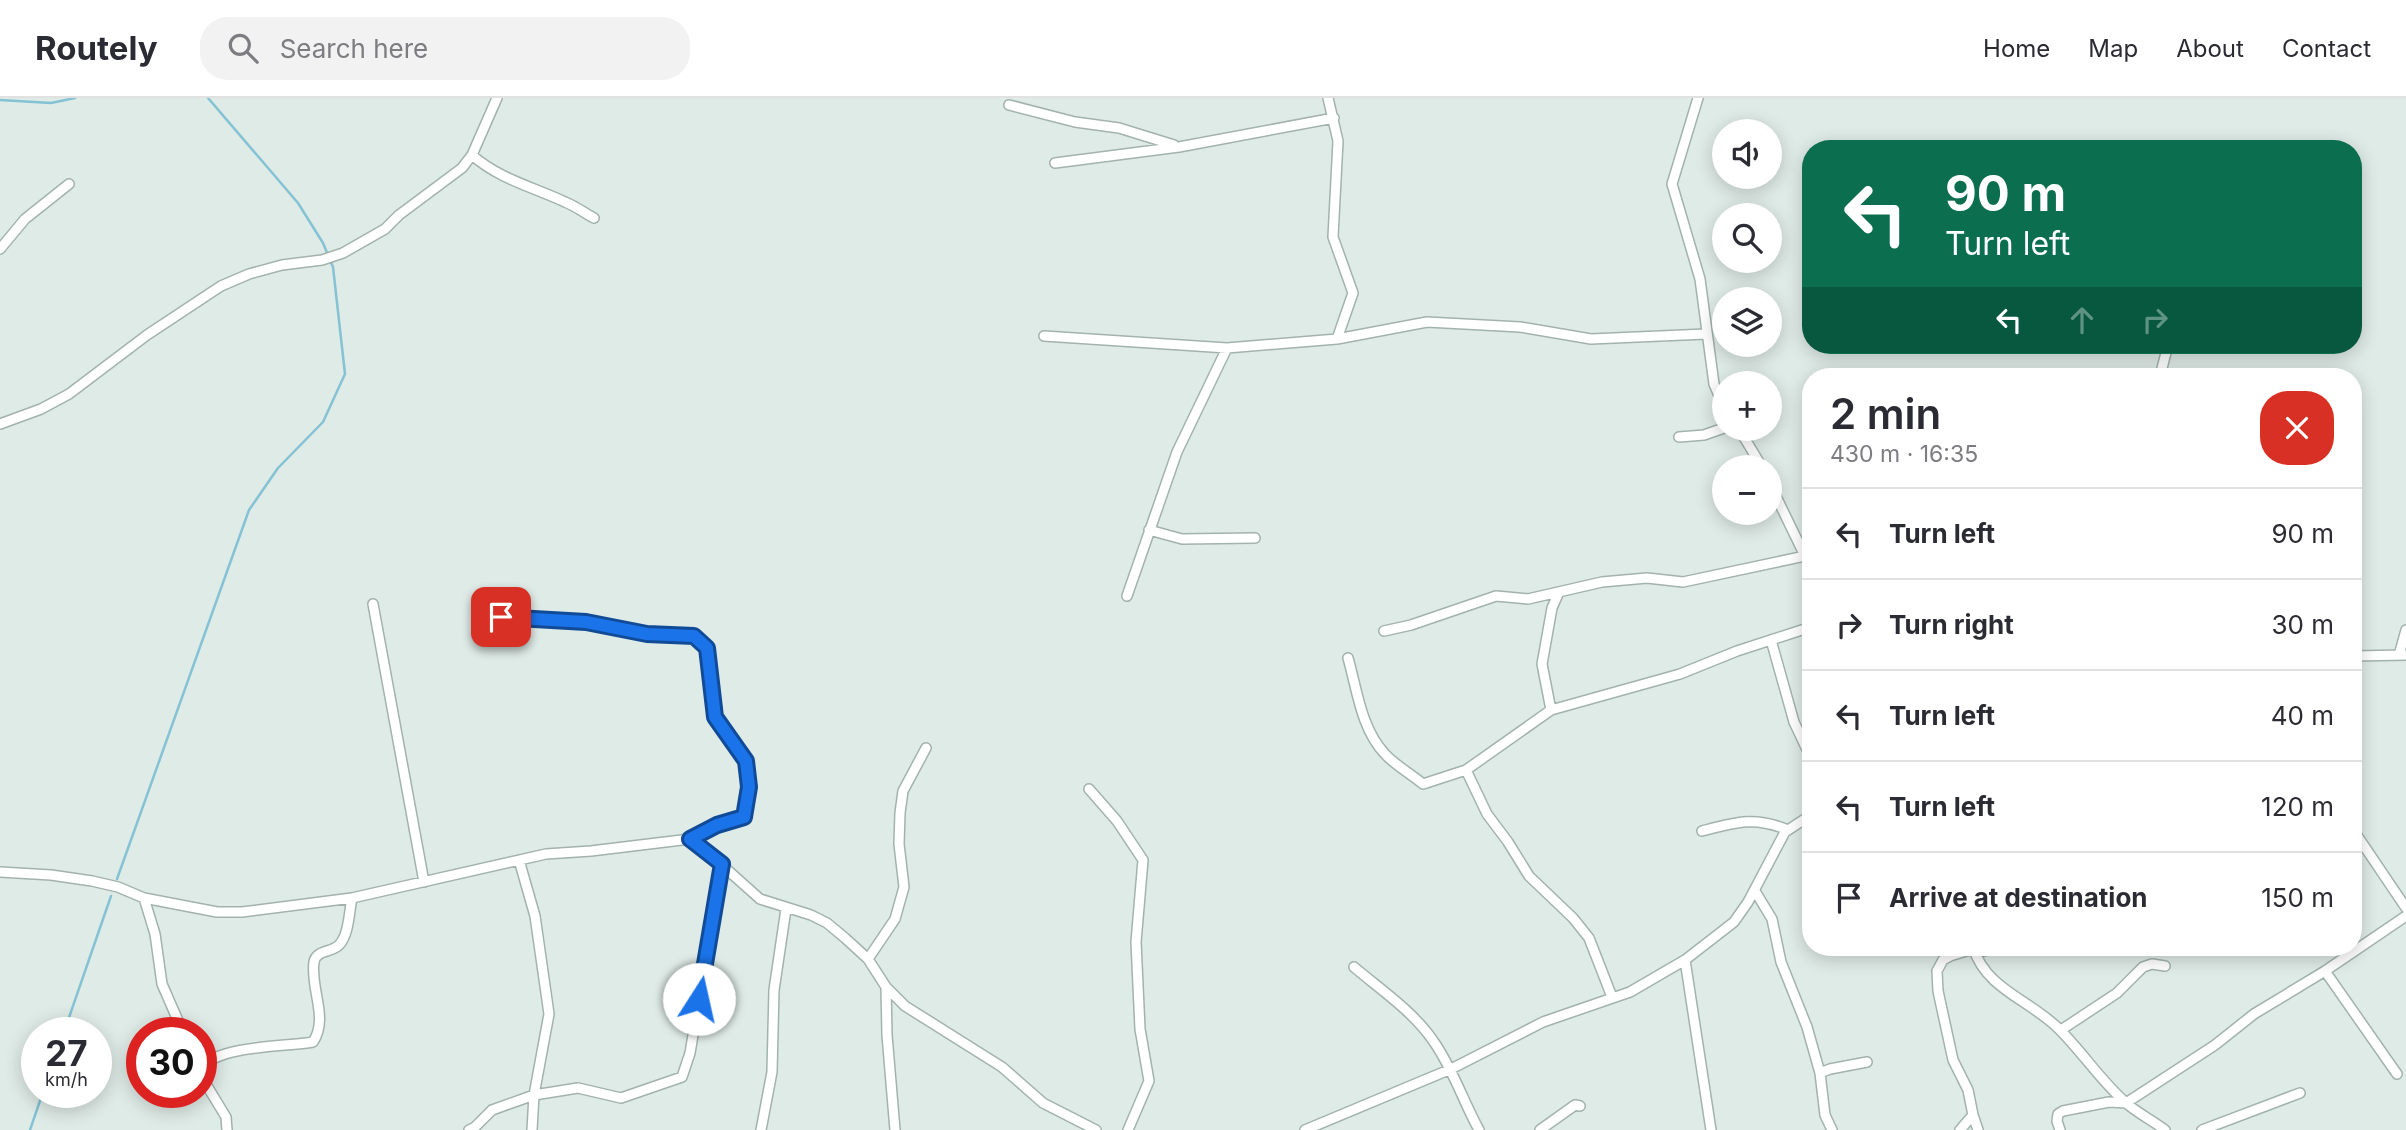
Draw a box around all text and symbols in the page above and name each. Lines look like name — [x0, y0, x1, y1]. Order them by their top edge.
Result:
search box — [200, 17, 690, 80]
text: Routely — [35, 28, 158, 68]
icon: search — [224, 29, 262, 67]
text: Search here — [280, 33, 428, 64]
text: Home — [1983, 34, 2050, 63]
text: Map — [2088, 34, 2138, 63]
text: About — [2176, 34, 2244, 63]
text: Contact — [2282, 34, 2371, 63]
map controls — [1712, 119, 1782, 525]
button: sound — [1712, 119, 1782, 189]
text: 90 m — [1945, 164, 2066, 223]
icon: left — [1830, 168, 1921, 259]
button: search — [1712, 203, 1782, 273]
text: Turn left — [1945, 224, 2070, 263]
button: layers — [1712, 287, 1782, 357]
icon: left — [1990, 301, 2028, 339]
icon: ahead — [2063, 301, 2101, 339]
icon: right — [2136, 301, 2174, 339]
button: + — [1712, 371, 1782, 441]
text: 2 min — [1830, 388, 1941, 439]
button: close — [2260, 391, 2334, 465]
text: 430 m · 16:35 — [1830, 440, 1978, 468]
button: − — [1712, 455, 1782, 525]
icon: left — [1830, 515, 1868, 553]
text: Turn left — [1889, 518, 1995, 549]
text: 90 m — [2271, 518, 2334, 549]
pin — [471, 587, 531, 647]
icon: arrive — [482, 598, 520, 636]
icon: right — [1830, 606, 1868, 644]
text: Turn right — [1889, 609, 2014, 640]
text: 30 m — [2271, 609, 2334, 640]
icon: left — [1830, 697, 1868, 735]
text: Turn left — [1889, 700, 1995, 731]
text: 40 m — [2271, 700, 2334, 731]
icon: left — [1830, 788, 1868, 826]
text: Turn left — [1889, 791, 1995, 822]
text: 120 m — [2261, 791, 2334, 822]
icon: arrive — [1830, 879, 1868, 917]
text: Arrive at destination — [1889, 882, 2148, 913]
text: 150 m — [2261, 882, 2334, 913]
position arrow — [662, 962, 736, 1036]
speed limit sign: 30 — [126, 1017, 217, 1108]
text: 27 — [45, 1032, 88, 1074]
text: km/h — [45, 1069, 88, 1090]

